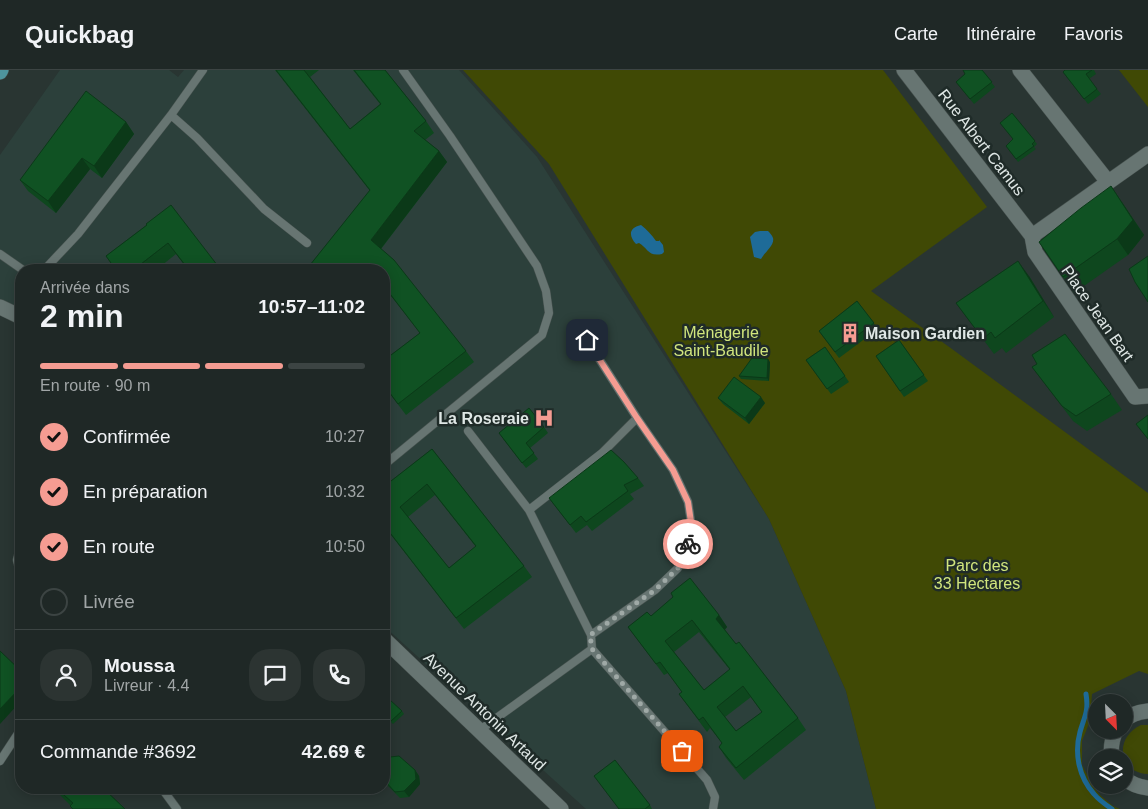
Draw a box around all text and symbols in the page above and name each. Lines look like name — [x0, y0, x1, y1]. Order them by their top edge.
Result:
text: Quickbag — [25, 21, 134, 48]
text: Carte — [894, 24, 938, 44]
text: Itinéraire — [966, 24, 1036, 44]
text: Favoris — [1064, 24, 1123, 44]
street label: Rue Albert Camus — [935, 86, 1028, 199]
street label: Place Jean Bart — [1058, 262, 1137, 365]
text: Arrivée dans — [40, 279, 130, 296]
text: 10:57–11:02 — [258, 296, 365, 317]
text: 2 min — [40, 298, 124, 334]
pin — [566, 319, 608, 361]
building icon: Maison Gardien — [839, 322, 861, 344]
park label: Ménagerie Saint-Baudile — [673, 324, 769, 359]
place label: Maison Gardien — [865, 325, 985, 342]
icon: home — [573, 326, 601, 354]
text: En route · 90 m — [40, 377, 150, 394]
hospital icon: La Roseraie — [533, 407, 555, 429]
place label: La Roseraie — [438, 410, 529, 427]
icon: check — [40, 423, 68, 451]
text: Confirmée — [83, 426, 171, 447]
text: 10:27 — [325, 428, 365, 445]
icon: check — [40, 478, 68, 506]
text: En préparation — [83, 481, 208, 502]
text: 10:32 — [325, 483, 365, 500]
courier — [663, 519, 713, 569]
icon: bike — [674, 530, 702, 558]
icon: check — [40, 533, 68, 561]
text: En route — [83, 536, 155, 557]
text: 10:50 — [325, 538, 365, 555]
park label: Parc des 33 Hectares — [934, 557, 1020, 592]
text: Livrée — [83, 591, 135, 612]
button: person — [40, 649, 92, 701]
button: chat — [249, 649, 301, 701]
button: phone — [313, 649, 365, 701]
street label: Avenue Antonin Artaud — [420, 649, 549, 774]
text: Moussa — [104, 655, 175, 676]
text: Livreur · 4.4 — [104, 677, 189, 694]
north arrow — [1088, 694, 1132, 739]
map controls — [1088, 694, 1133, 794]
pin — [661, 730, 703, 772]
icon: bag — [668, 737, 696, 765]
text: Commande #3692 — [40, 741, 196, 762]
text: 42.69 € — [302, 741, 365, 762]
button: layers — [1088, 749, 1133, 794]

